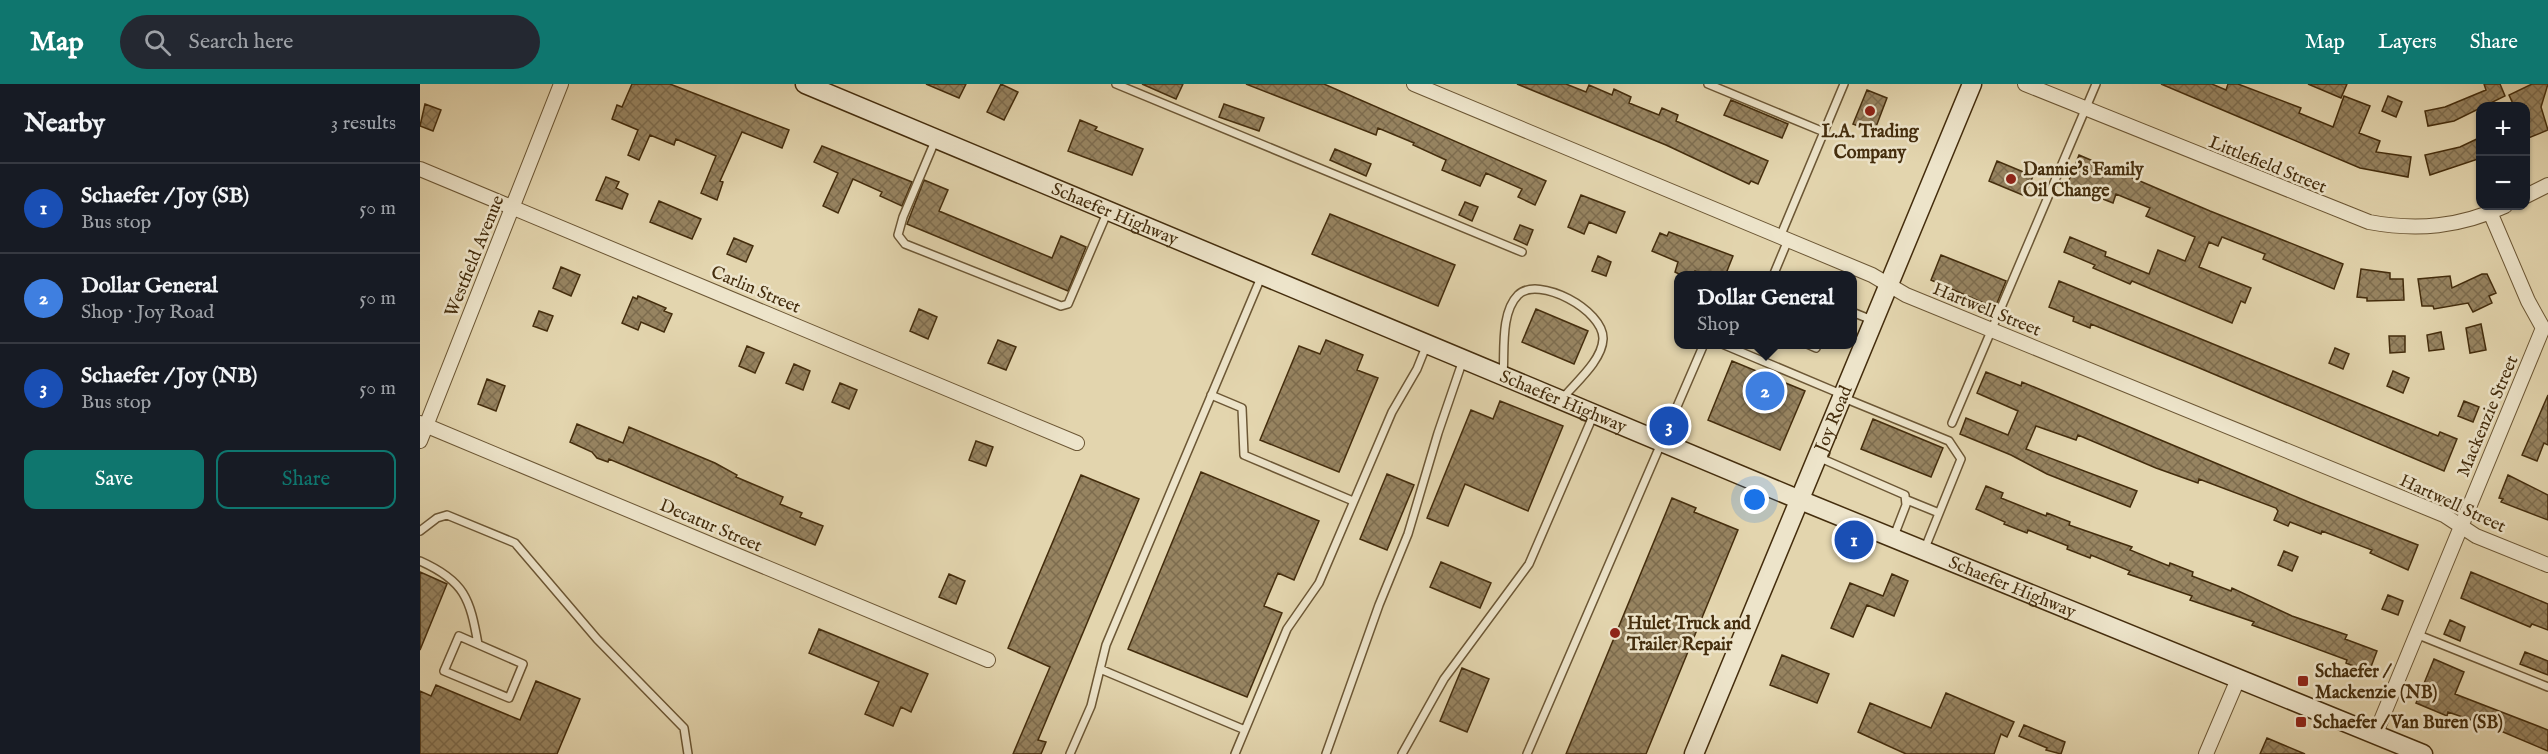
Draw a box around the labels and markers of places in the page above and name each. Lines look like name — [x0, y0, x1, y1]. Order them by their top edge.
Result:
marker: L.A. Trading Company — [1863, 104, 1877, 118]
place label: L.A. Trading Company — [1821, 121, 1920, 165]
place label: Dannie's Family Oil Change — [2023, 159, 2145, 203]
marker: Dannie's Family Oil Change — [2004, 172, 2018, 186]
pin: 2 — [1746, 368, 1784, 414]
pin: 3 — [1650, 404, 1688, 448]
pin: 1 — [1834, 518, 1874, 562]
place label: Hulet Truck and Trailer Repair — [1626, 613, 1751, 657]
marker: Hulet Truck and Trailer Repair — [1608, 626, 1622, 640]
place label: Schaefer / Mackenzie (NB) — [2315, 661, 2437, 705]
marker: Schaefer / Mackenzie (NB) — [2296, 674, 2310, 688]
place label: Schaefer / Van Buren (SB) — [2313, 712, 2503, 735]
marker: Schaefer / Van Buren (SB) — [2294, 715, 2308, 729]

